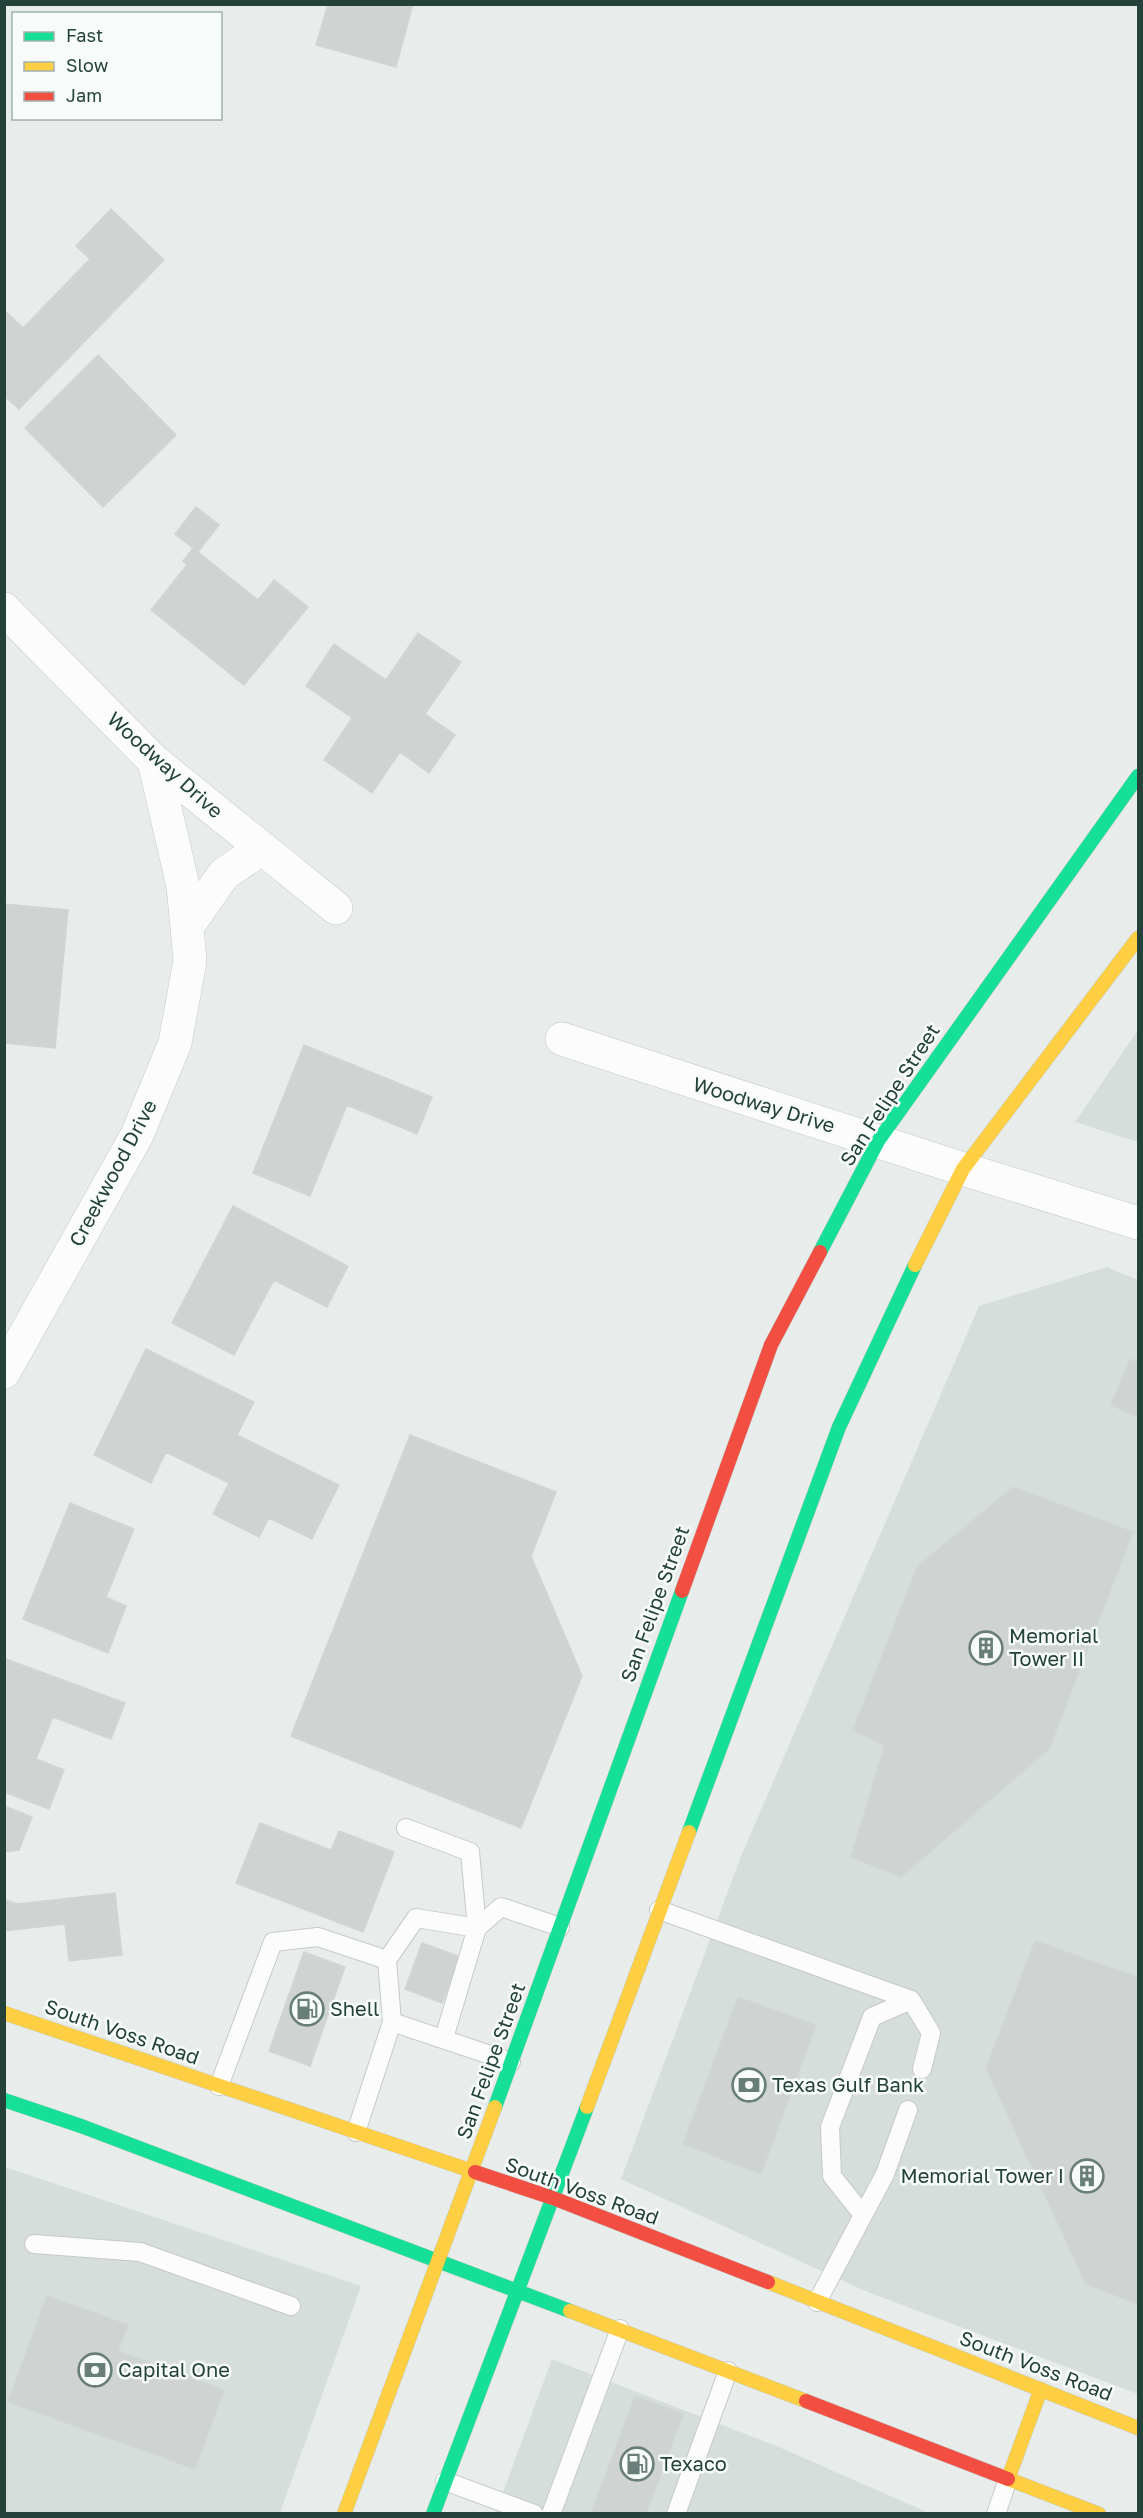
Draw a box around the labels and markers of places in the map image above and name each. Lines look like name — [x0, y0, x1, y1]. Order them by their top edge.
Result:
place label: Memorial Tower II — [1009, 1623, 1098, 1670]
building icon: Memorial Tower II — [968, 1630, 1004, 1666]
fuel station icon: Shell — [289, 1991, 325, 2027]
place label: Shell — [330, 1996, 380, 2020]
bank icon: Texas Gulf Bank — [731, 2067, 767, 2103]
place label: Texas Gulf Bank — [772, 2072, 924, 2096]
building icon: Memorial Tower I — [1069, 2158, 1105, 2194]
place label: Memorial Tower I — [901, 2163, 1064, 2187]
bank icon: Capital One — [77, 2352, 113, 2388]
place label: Capital One — [118, 2357, 230, 2381]
fuel station icon: Texaco — [619, 2446, 655, 2482]
place label: Texaco — [660, 2451, 727, 2475]

